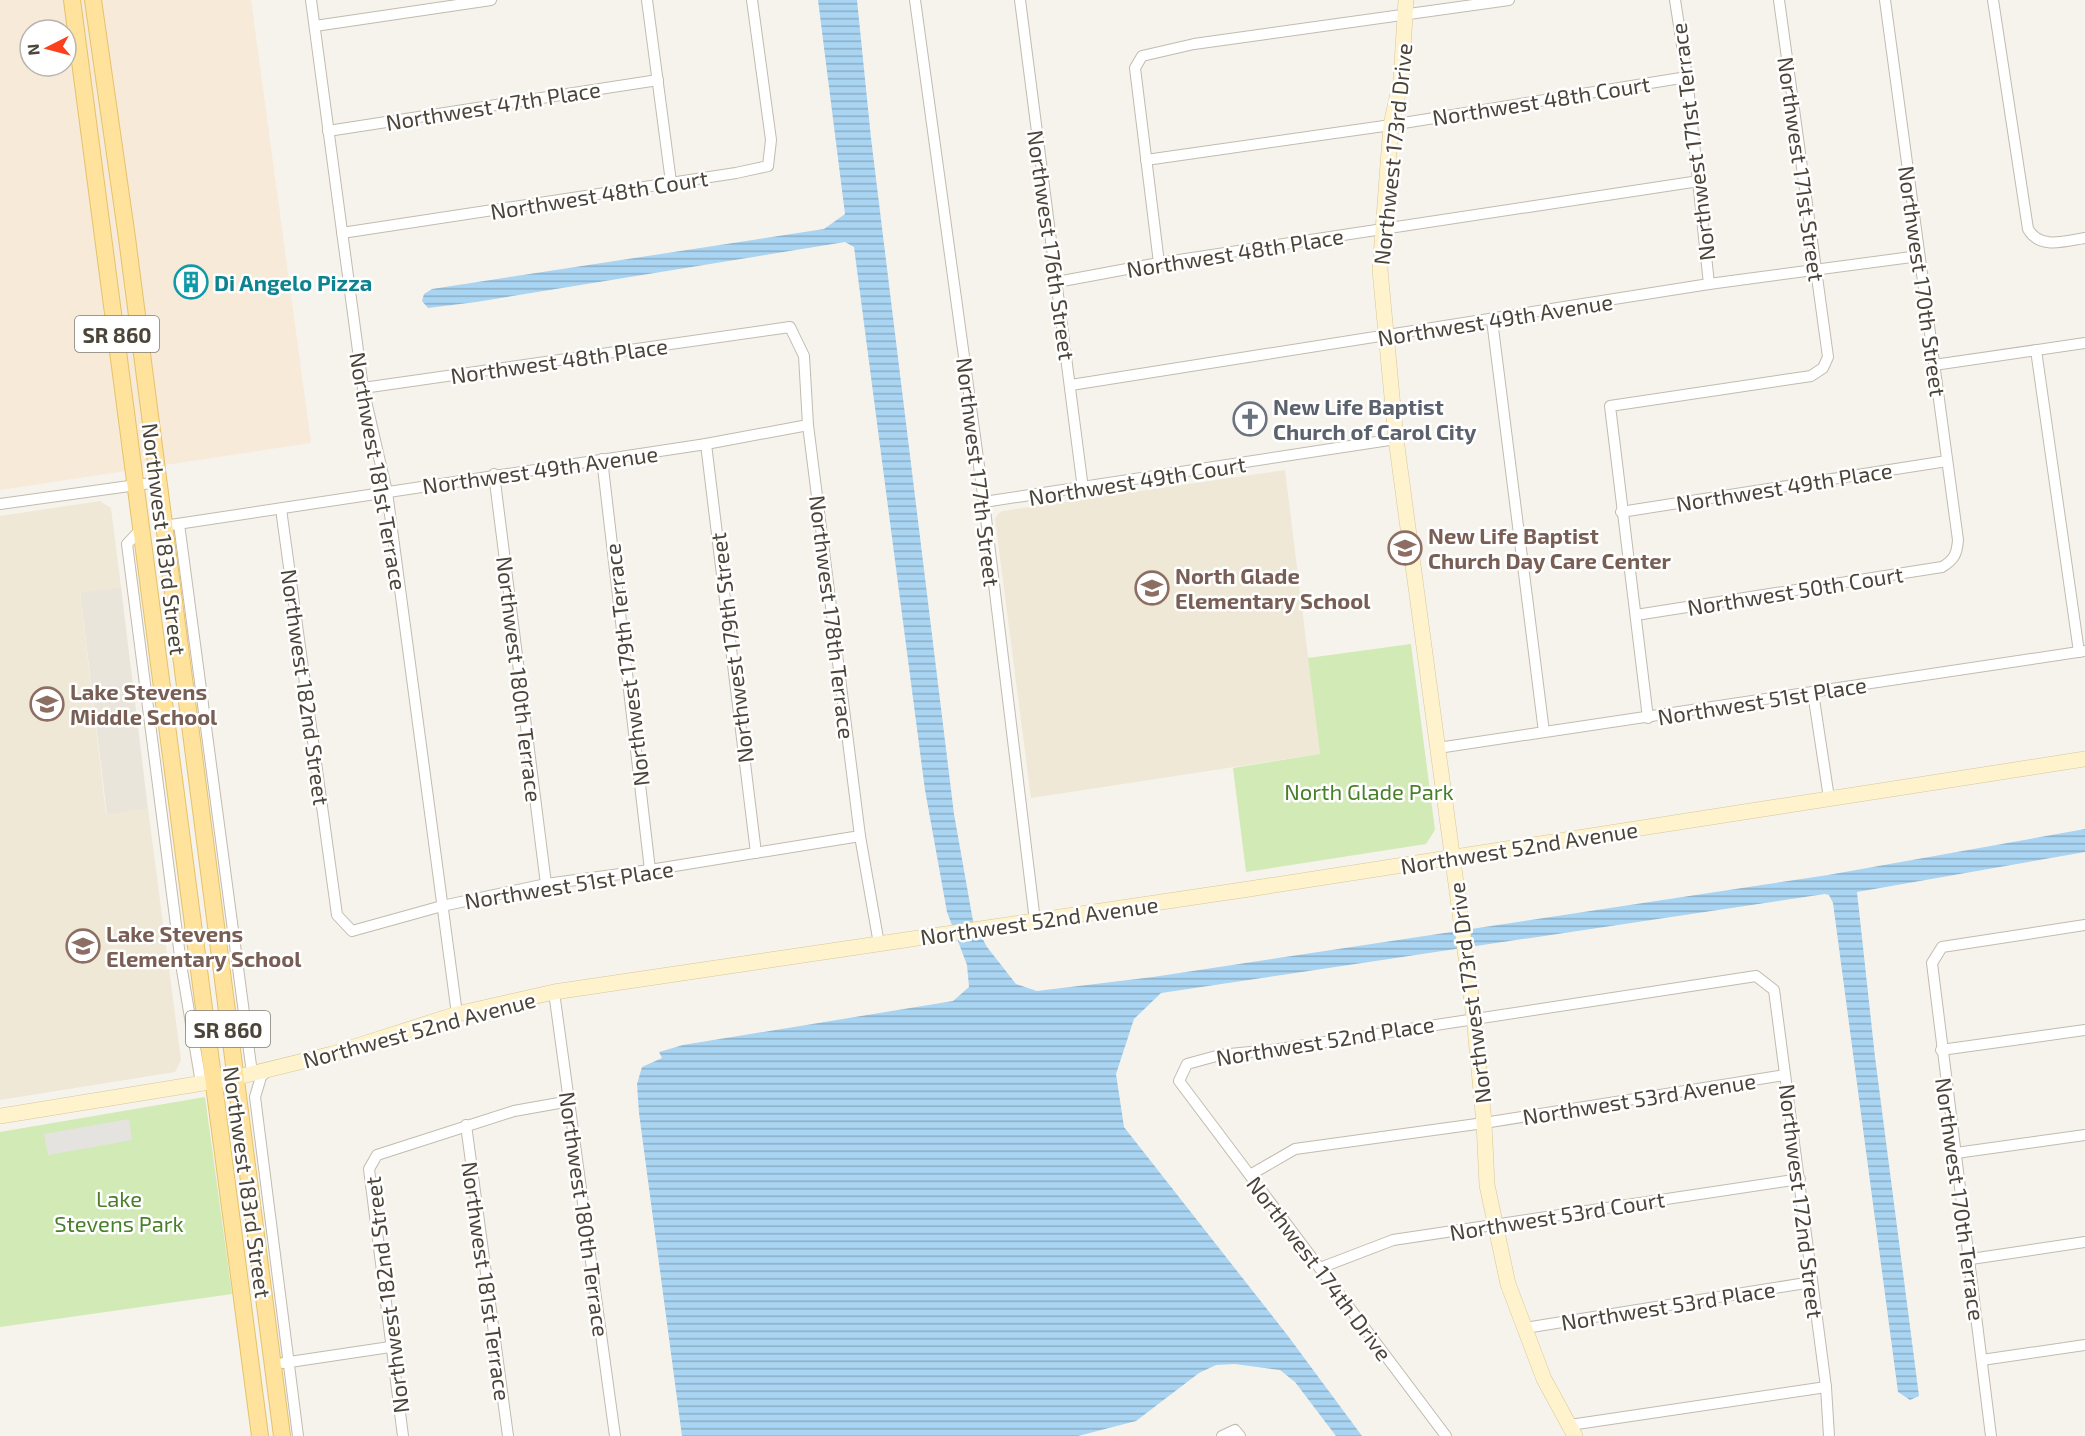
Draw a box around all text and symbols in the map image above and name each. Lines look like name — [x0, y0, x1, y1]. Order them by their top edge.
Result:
north arrow — [18, 18, 78, 78]
street label: Northwest 171st Terrace — [1665, 22, 1719, 262]
street label: Northwest 173rd Drive — [1367, 42, 1417, 266]
text: N — [23, 43, 43, 56]
street label: Northwest 171st Street — [1773, 55, 1831, 283]
street label: Northwest 48th Court — [1430, 70, 1652, 130]
street label: Northwest 47th Place — [384, 75, 602, 135]
street label: Northwest 176th Street — [1023, 128, 1081, 362]
street label: Northwest 48th Court — [488, 164, 710, 224]
street label: Northwest 170th Street — [1894, 164, 1952, 398]
street label: Northwest 48th Place — [1125, 222, 1345, 282]
building icon: Di Angelo Pizza — [173, 264, 209, 300]
place label: Di Angelo Pizza — [214, 269, 372, 295]
street label: Northwest 49th Avenue — [1376, 288, 1614, 350]
road number: SR 860 — [75, 316, 159, 352]
street label: Northwest 48th Place — [449, 332, 669, 388]
street label: Northwest 181st Terrace — [345, 350, 413, 592]
street label: Northwest 177th Street — [952, 356, 1006, 588]
place label: New Life Baptist Church of Carol City — [1273, 393, 1477, 445]
church icon: New Life Baptist Church of Carol City — [1232, 401, 1268, 437]
street label: Northwest 183rd Street — [138, 421, 192, 657]
street label: Northwest 49th Avenue — [420, 440, 660, 498]
street label: Northwest 49th Court — [1027, 450, 1247, 510]
street label: Northwest 49th Place — [1674, 456, 1894, 516]
street label: Northwest 178th Terrace — [805, 494, 861, 740]
place label: New Life Baptist Church Day Care Center — [1428, 522, 1672, 574]
school or university icon: New Life Baptist Church Day Care Center — [1387, 530, 1423, 566]
street label: Northwest 179th Street — [704, 531, 758, 765]
street label: Northwest 179th Terrace — [598, 542, 654, 788]
street label: Northwest 180th Terrace — [492, 555, 548, 803]
street label: Northwest 50th Court — [1685, 560, 1905, 620]
place label: North Glade Elementary School — [1175, 562, 1371, 614]
street label: Northwest 182nd Street — [277, 567, 335, 807]
school or university icon: North Glade Elementary School — [1134, 570, 1170, 606]
street label: Northwest 51st Place — [1656, 671, 1868, 729]
place label: Lake Stevens Middle School — [70, 678, 218, 729]
school or university icon: Lake Stevens Middle School — [29, 686, 65, 722]
park label: North Glade Park — [1284, 778, 1454, 804]
street label: Northwest 52nd Avenue — [1398, 815, 1640, 879]
street label: Northwest 51st Place — [463, 855, 675, 913]
street label: Northwest 173rd Drive — [1443, 881, 1495, 1105]
street label: Northwest 52nd Avenue — [918, 890, 1160, 950]
place label: Lake Stevens Elementary School — [106, 920, 302, 972]
school or university icon: Lake Stevens Elementary School — [65, 928, 101, 964]
street label: Northwest 52nd Avenue — [300, 985, 538, 1073]
street label: Northwest 52nd Place — [1214, 1010, 1436, 1070]
road number: SR 860 — [186, 1011, 270, 1047]
street label: Northwest 183rd Street — [219, 1064, 277, 1300]
street label: Northwest 53rd Avenue — [1521, 1067, 1757, 1129]
street label: Northwest 170th Terrace — [1931, 1076, 1991, 1322]
street label: Northwest 172nd Street — [1775, 1082, 1829, 1320]
street label: Northwest 180th Terrace — [555, 1090, 615, 1338]
street label: Northwest 181st Terrace — [457, 1160, 517, 1402]
street label: Northwest 174th Drive — [1242, 1171, 1398, 1365]
street label: Northwest 182nd Street — [359, 1175, 413, 1415]
park label: Lake Stevens Park — [54, 1185, 184, 1236]
street label: Northwest 53rd Court — [1448, 1185, 1666, 1245]
street label: Northwest 53rd Place — [1559, 1275, 1777, 1335]

